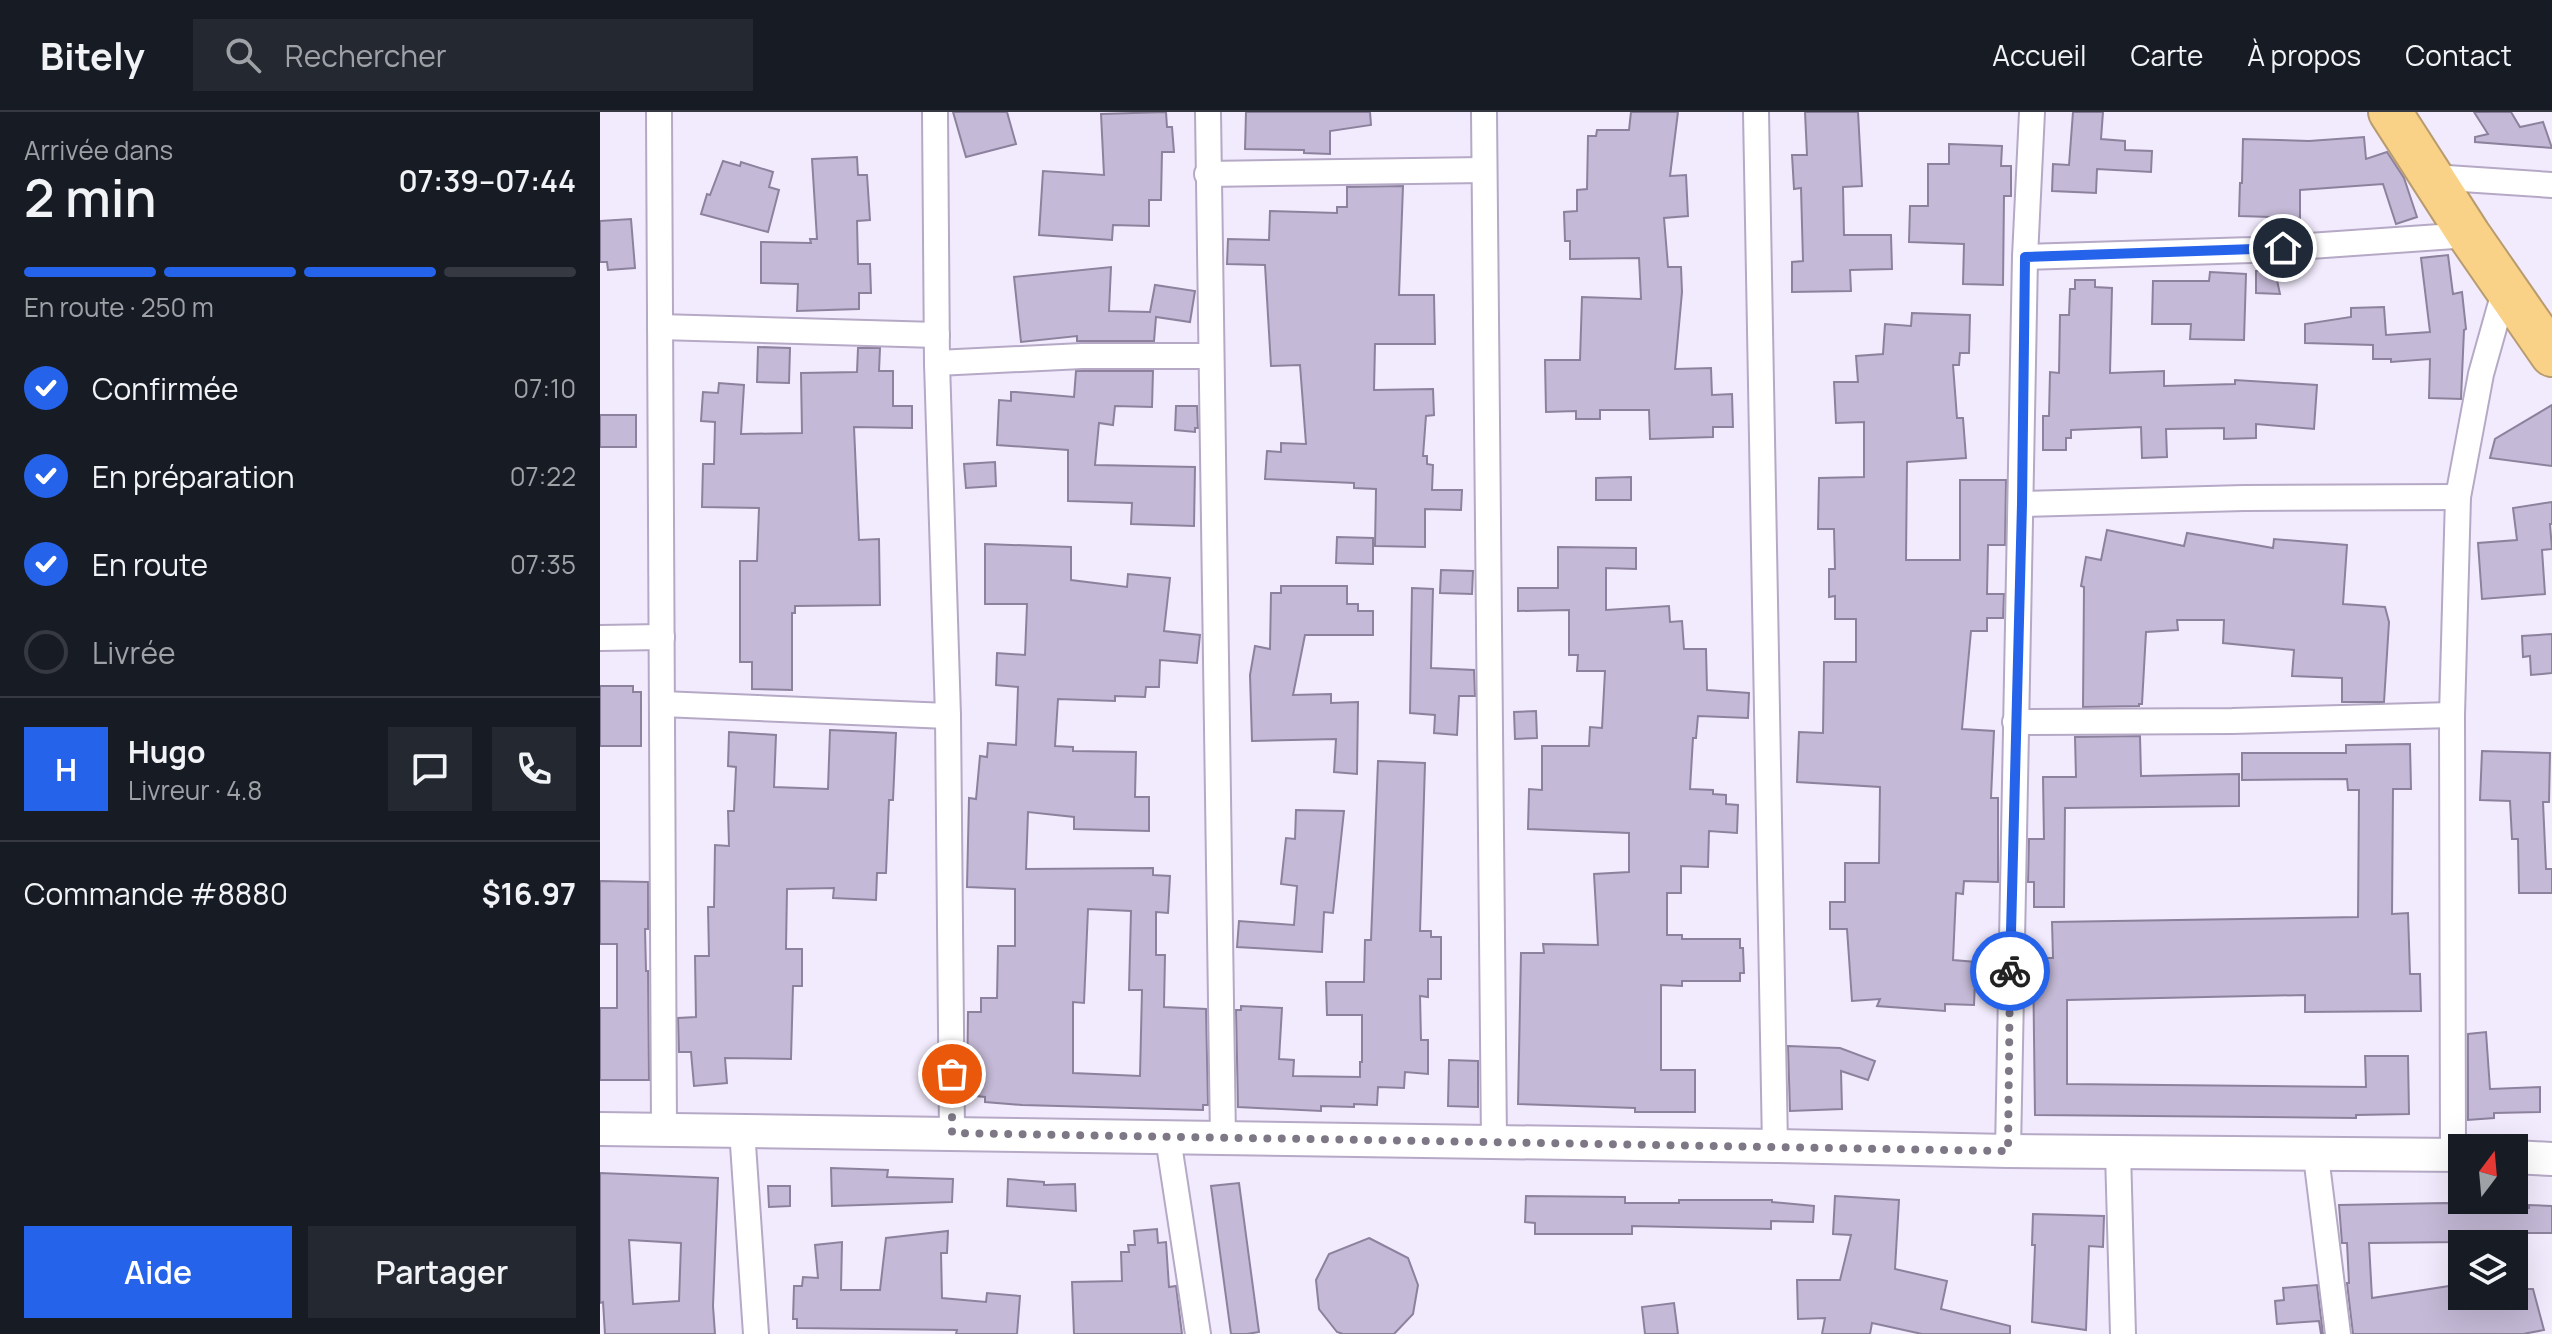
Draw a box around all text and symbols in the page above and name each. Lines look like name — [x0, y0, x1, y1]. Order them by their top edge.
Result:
search box — [193, 19, 753, 91]
text: Bitely — [40, 29, 145, 81]
icon: search — [221, 33, 265, 77]
text: Rechercher — [285, 35, 447, 76]
text: Accueil — [1992, 36, 2087, 74]
text: Carte — [2131, 36, 2203, 74]
text: À propos — [2247, 36, 2361, 74]
text: Contact — [2405, 36, 2512, 74]
text: Arrivée dans — [24, 132, 173, 168]
text: 07:39–07:44 — [398, 160, 576, 201]
text: 2 min — [24, 162, 157, 233]
pin — [2249, 214, 2317, 282]
icon: home — [2261, 226, 2305, 270]
text: En route · 250 m — [24, 289, 214, 325]
icon: check — [24, 366, 68, 410]
text: Confirmée — [92, 368, 238, 409]
text: 07:10 — [513, 370, 576, 406]
icon: check — [24, 454, 68, 498]
text: En préparation — [92, 456, 294, 497]
text: 07:22 — [510, 458, 576, 494]
icon: check — [24, 542, 68, 586]
text: En route — [92, 544, 208, 585]
text: 07:35 — [510, 546, 576, 582]
text: Livrée — [92, 632, 175, 673]
button: chat — [388, 727, 472, 811]
button: phone — [492, 727, 576, 811]
text: Hugo — [128, 731, 205, 772]
text: H — [55, 749, 77, 790]
text: Livreur · 4.8 — [128, 772, 262, 808]
text: Commande #8880 — [24, 873, 288, 914]
text: $16.97 — [482, 873, 576, 914]
courier — [1970, 931, 2050, 1011]
icon: bike — [1988, 949, 2032, 993]
pin — [918, 1040, 986, 1108]
icon: bag — [930, 1052, 974, 1096]
north arrow — [2448, 1134, 2528, 1214]
map controls — [2448, 1134, 2528, 1310]
button: Aide — [24, 1226, 292, 1318]
button: Partager — [308, 1226, 576, 1318]
button: layers — [2448, 1230, 2528, 1310]

